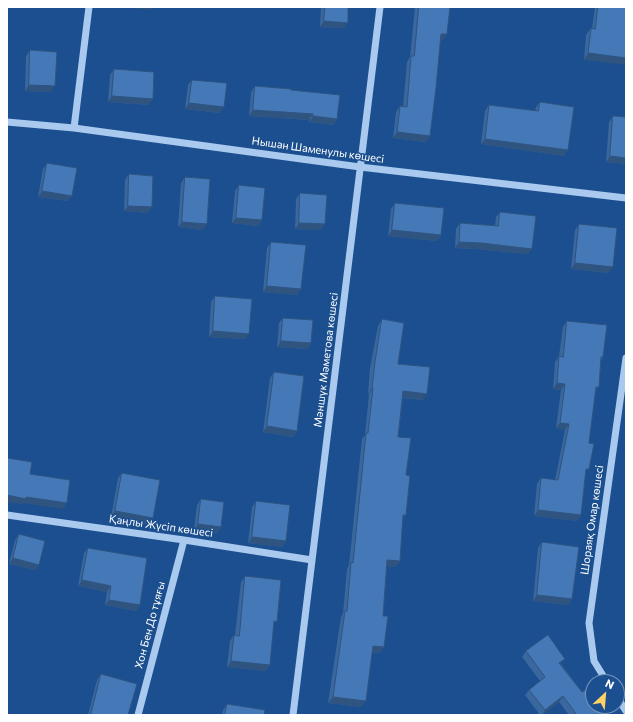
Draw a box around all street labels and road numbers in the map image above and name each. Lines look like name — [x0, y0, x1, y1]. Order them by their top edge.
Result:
street label: Нышан Шаменулы көшесі — [251, 134, 385, 166]
street label: Мәншүк Мәметова көшесі — [311, 292, 341, 428]
street label: Шораяқ Омар көшесі — [578, 464, 606, 576]
street label: Қаңлы Жүсіп көшесі — [108, 512, 214, 540]
street label: Хон Бен До тұяғы — [132, 580, 168, 670]

